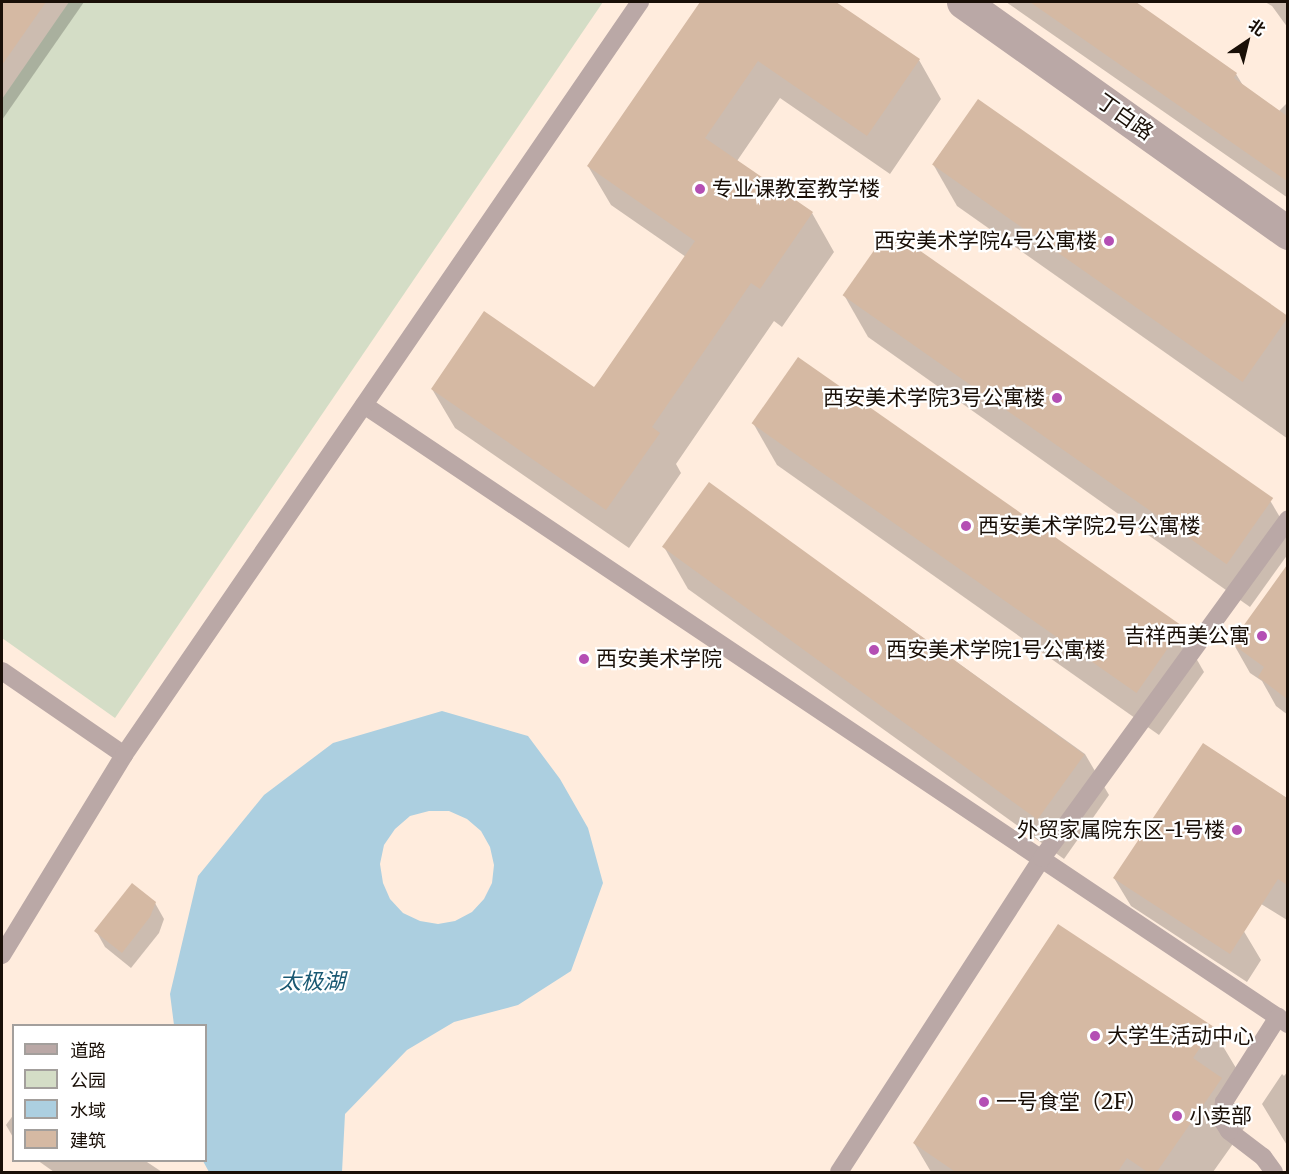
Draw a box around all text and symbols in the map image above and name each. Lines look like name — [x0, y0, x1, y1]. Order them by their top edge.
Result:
north arrow — [1217, 12, 1277, 72]
text: 北 — [1245, 14, 1270, 40]
street label: 丁白路 — [1092, 89, 1158, 145]
place label: 专业课教室教学楼 — [712, 176, 880, 202]
marker: 专业课教室教学楼 — [693, 182, 707, 196]
place label: 西安美术学院4号公寓楼 — [874, 228, 1097, 254]
marker: 西安美术学院4号公寓楼 — [1102, 234, 1116, 248]
place label: 西安美术学院3号公寓楼 — [823, 385, 1045, 411]
marker: 西安美术学院3号公寓楼 — [1050, 391, 1064, 405]
place label: 西安美术学院2号公寓楼 — [978, 513, 1200, 539]
marker: 西安美术学院2号公寓楼 — [959, 519, 973, 533]
place label: 吉祥西美公寓 — [1124, 623, 1250, 649]
marker: 吉祥西美公寓 — [1255, 629, 1269, 643]
place label: 西安美术学院1号公寓楼 — [886, 637, 1106, 663]
marker: 西安美术学院1号公寓楼 — [867, 643, 881, 657]
place label: 西安美术学院 — [596, 646, 722, 672]
marker: 西安美术学院 — [577, 652, 591, 666]
place label: 外贸家属院东区-1号楼 — [1017, 817, 1225, 843]
marker: 外贸家属院东区-1号楼 — [1230, 823, 1244, 837]
water label: 太极湖 — [279, 969, 345, 995]
place label: 大学生活动中心 — [1107, 1023, 1254, 1049]
legend — [12, 1024, 207, 1162]
marker: 大学生活动中心 — [1088, 1029, 1102, 1043]
text: 道路 — [70, 1039, 106, 1062]
text: 公园 — [70, 1069, 106, 1092]
place label: 一号食堂（2F） — [996, 1089, 1147, 1115]
marker: 一号食堂（2F） — [977, 1095, 991, 1109]
text: 水域 — [70, 1099, 106, 1122]
place label: 小卖部 — [1189, 1103, 1252, 1129]
marker: 小卖部 — [1170, 1109, 1184, 1123]
text: 建筑 — [70, 1129, 106, 1152]

